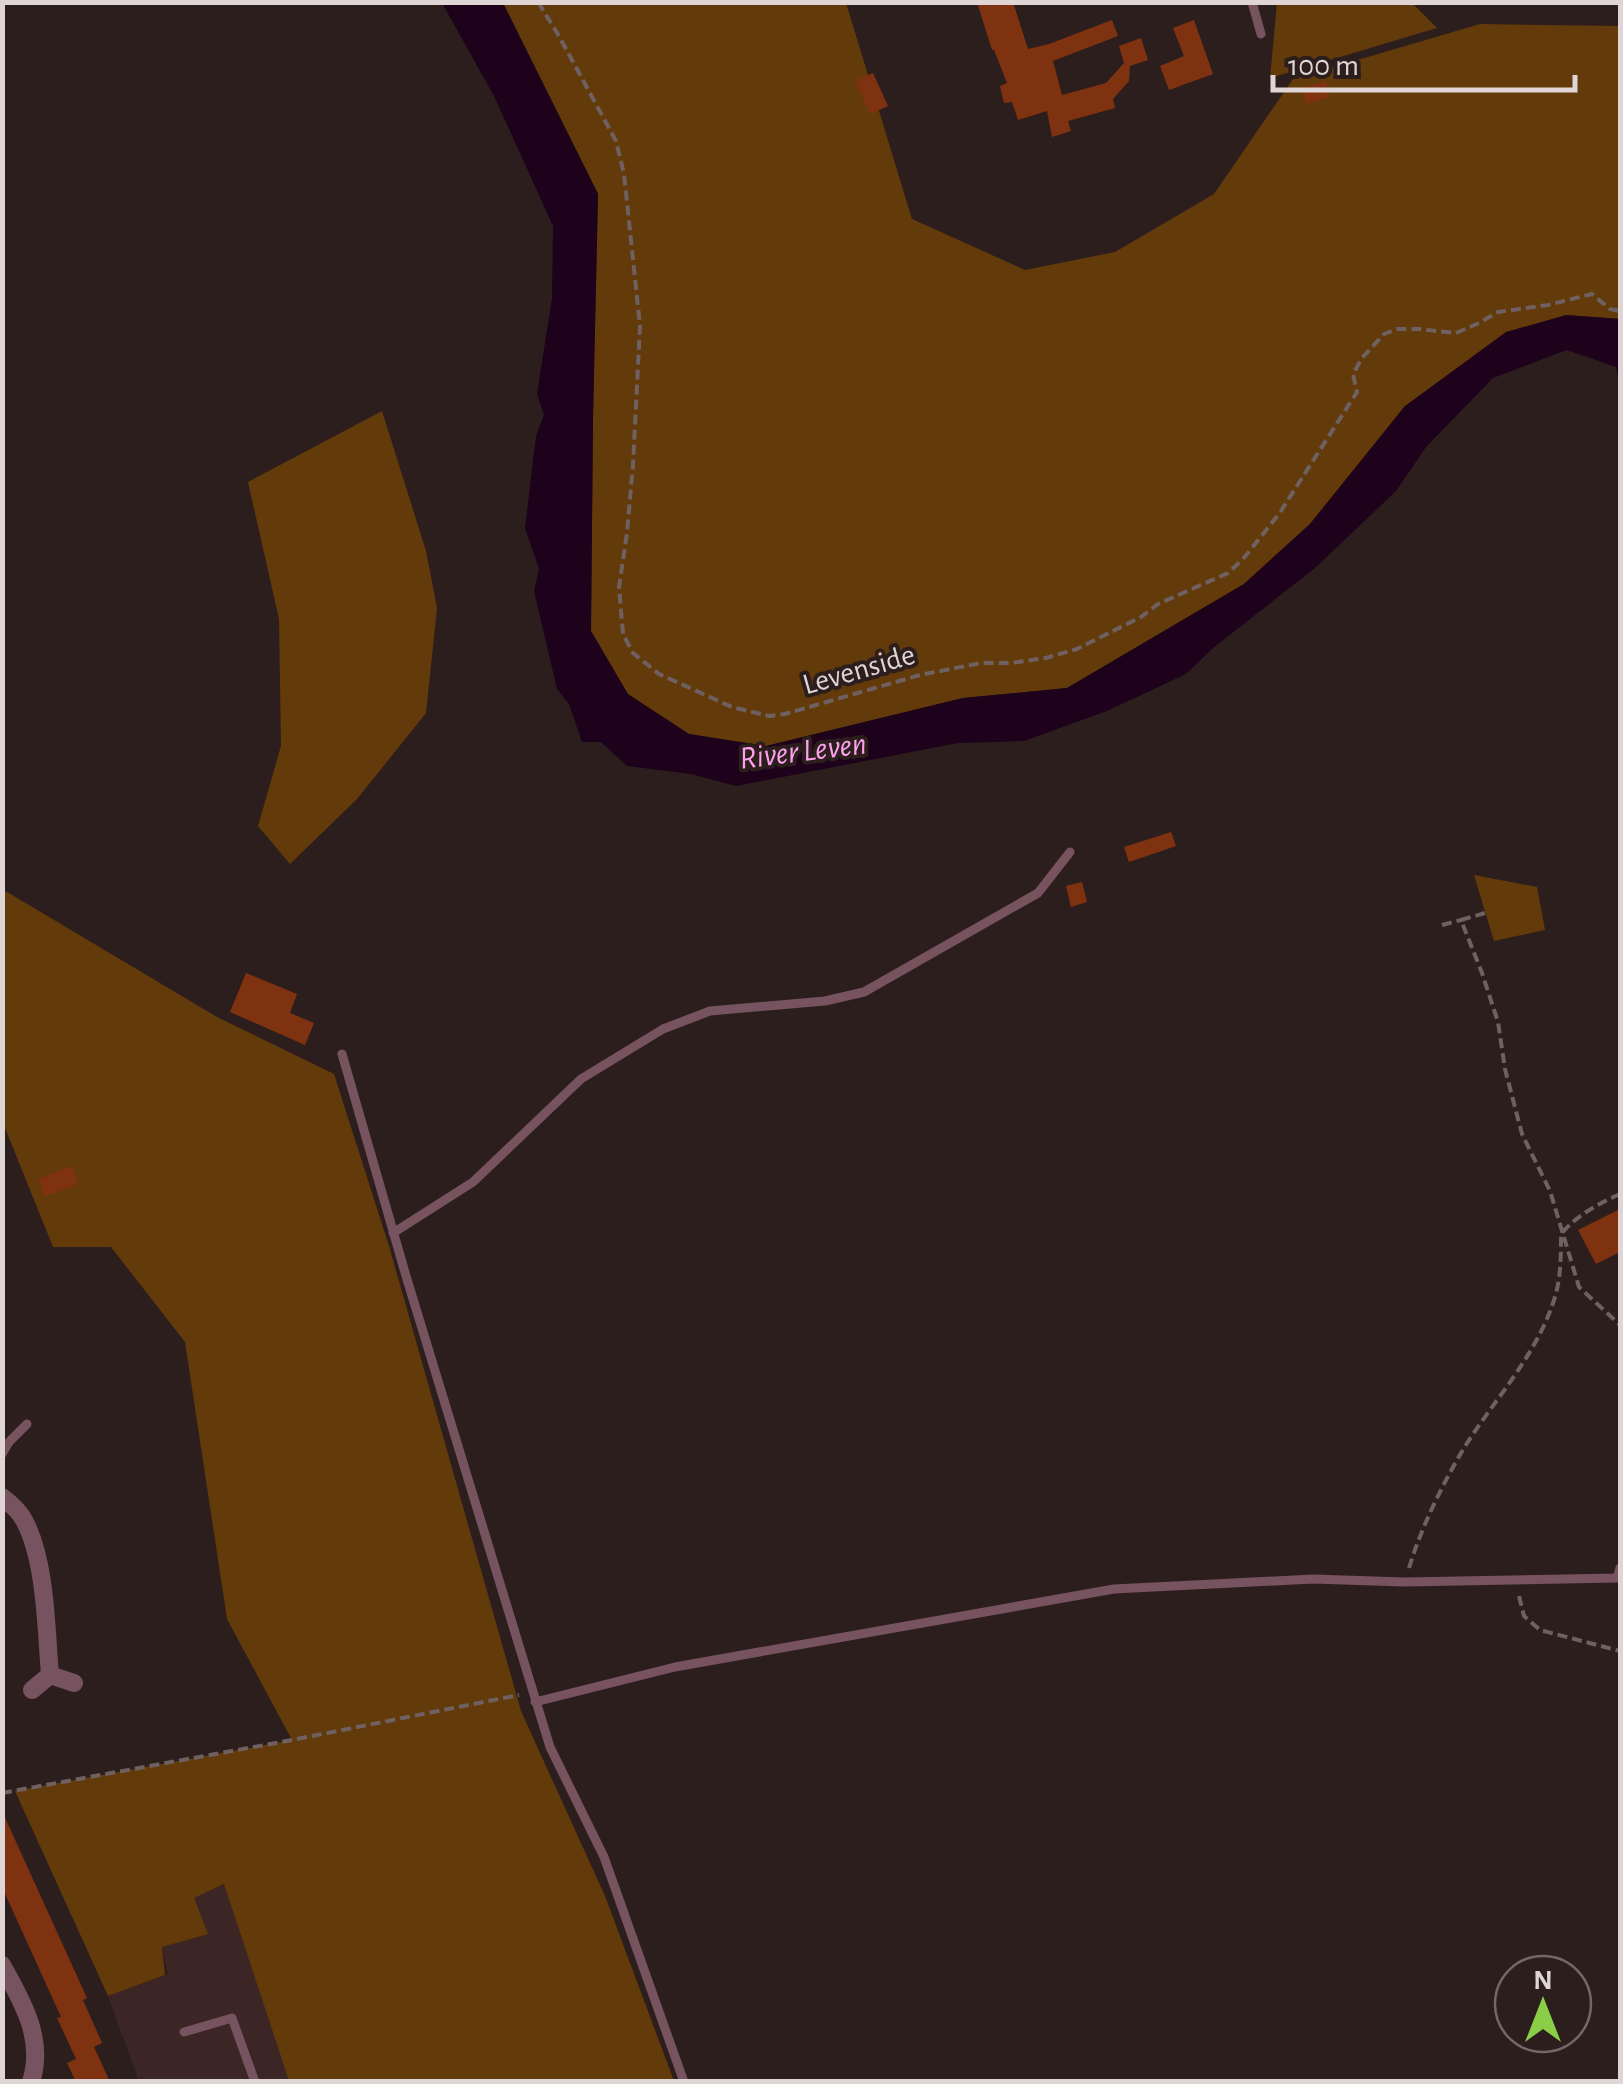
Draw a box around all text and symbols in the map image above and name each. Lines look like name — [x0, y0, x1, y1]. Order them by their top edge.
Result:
scale bar — [1273, 30, 1576, 92]
text: 100 m — [1288, 51, 1359, 81]
street label: Levenside — [799, 640, 919, 700]
water label: River Leven — [738, 727, 868, 775]
north arrow — [1493, 1954, 1593, 2054]
text: N — [1533, 1967, 1553, 1995]

